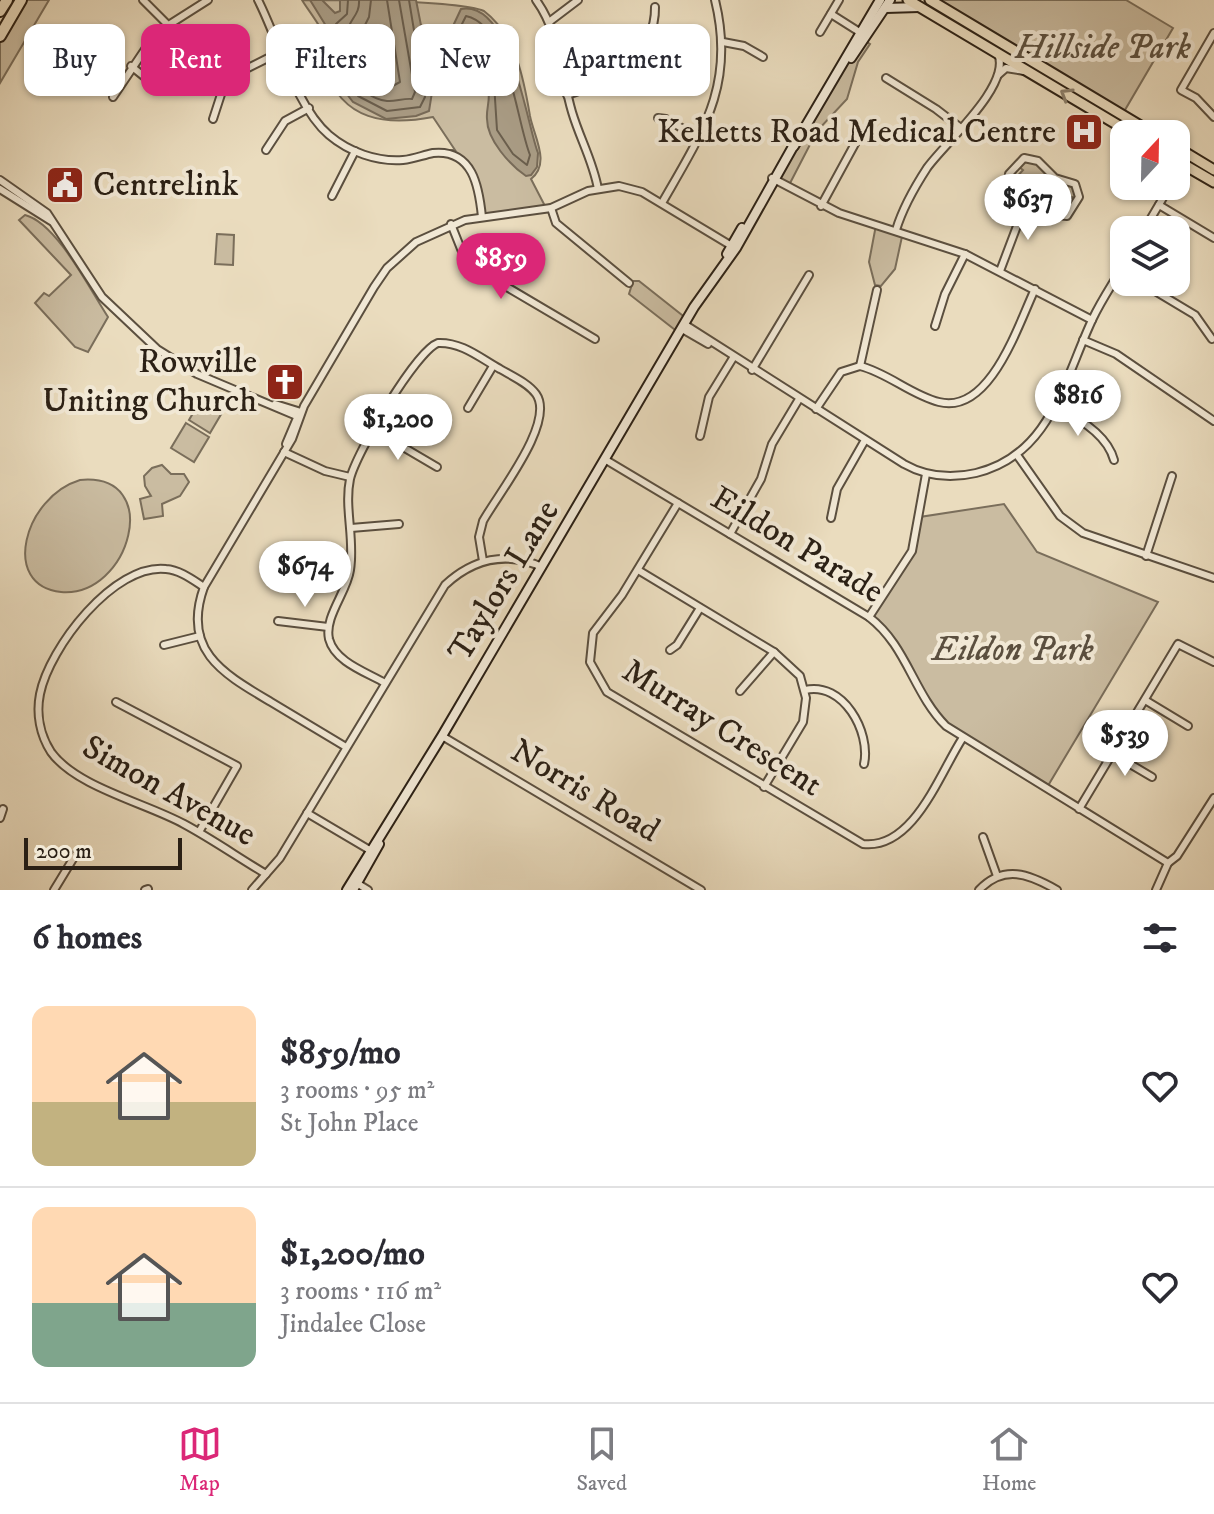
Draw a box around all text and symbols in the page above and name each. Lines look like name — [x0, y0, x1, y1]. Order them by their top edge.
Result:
chip: Buy — [24, 24, 125, 96]
chip: Rent — [141, 24, 250, 96]
chip: Filters — [266, 24, 395, 96]
chip: New — [411, 24, 519, 96]
chip: Apartment — [535, 24, 710, 96]
park label: Hillside Park — [1014, 27, 1192, 69]
one-way arrow — [1060, 88, 1075, 104]
place label: Kelletts Road Medical Centre — [657, 111, 1056, 153]
hospital icon: Kelletts Road Medical Centre — [1063, 111, 1105, 153]
north arrow — [1110, 120, 1190, 200]
map controls — [1110, 120, 1190, 296]
public building icon: Centrelink — [44, 164, 86, 206]
place label: Centrelink — [93, 164, 239, 206]
pin: $637 — [981, 174, 1075, 242]
text: $637 — [1002, 183, 1054, 216]
button: layers — [1110, 216, 1190, 296]
pin: $859 — [454, 233, 548, 301]
text: $859 — [474, 242, 528, 275]
place label: Rowville Uniting Church — [42, 341, 257, 422]
church icon: Rowville Uniting Church — [264, 361, 306, 403]
pin: $816 — [1031, 370, 1125, 438]
text: $816 — [1053, 379, 1103, 412]
pin: $1,200 — [333, 394, 463, 462]
text: $1,200 — [362, 403, 434, 436]
street label: Eildon Parade — [703, 477, 891, 613]
street label: Taylors Lane — [439, 493, 569, 669]
pin: $674 — [258, 541, 352, 609]
text: $674 — [277, 550, 333, 583]
park label: Eildon Park — [930, 629, 1095, 671]
street label: Murray Crescent — [614, 650, 830, 806]
pin: $539 — [1078, 710, 1172, 778]
text: $539 — [1100, 719, 1150, 752]
street label: Simon Avenue — [75, 726, 263, 856]
street label: Norris Road — [503, 730, 667, 852]
scale bar — [24, 834, 182, 870]
text: 200 m — [36, 838, 92, 865]
icon: filters — [1138, 916, 1182, 960]
text: 6 homes — [32, 917, 142, 959]
text: $859/mo — [280, 1032, 401, 1074]
icon: home — [96, 1038, 192, 1134]
icon: heart — [1138, 1064, 1182, 1108]
text: 3 rooms · 95 m² — [280, 1074, 435, 1107]
text: St John Place — [280, 1107, 419, 1140]
text: $1,200/mo — [280, 1233, 425, 1275]
icon: home — [96, 1239, 192, 1335]
icon: heart — [1138, 1265, 1182, 1309]
text: 3 rooms · 116 m² — [280, 1275, 441, 1308]
text: Jindalee Close — [280, 1308, 426, 1341]
tab: Map — [178, 1422, 222, 1497]
tab: Saved — [577, 1422, 627, 1497]
tab: Home — [982, 1422, 1036, 1497]

